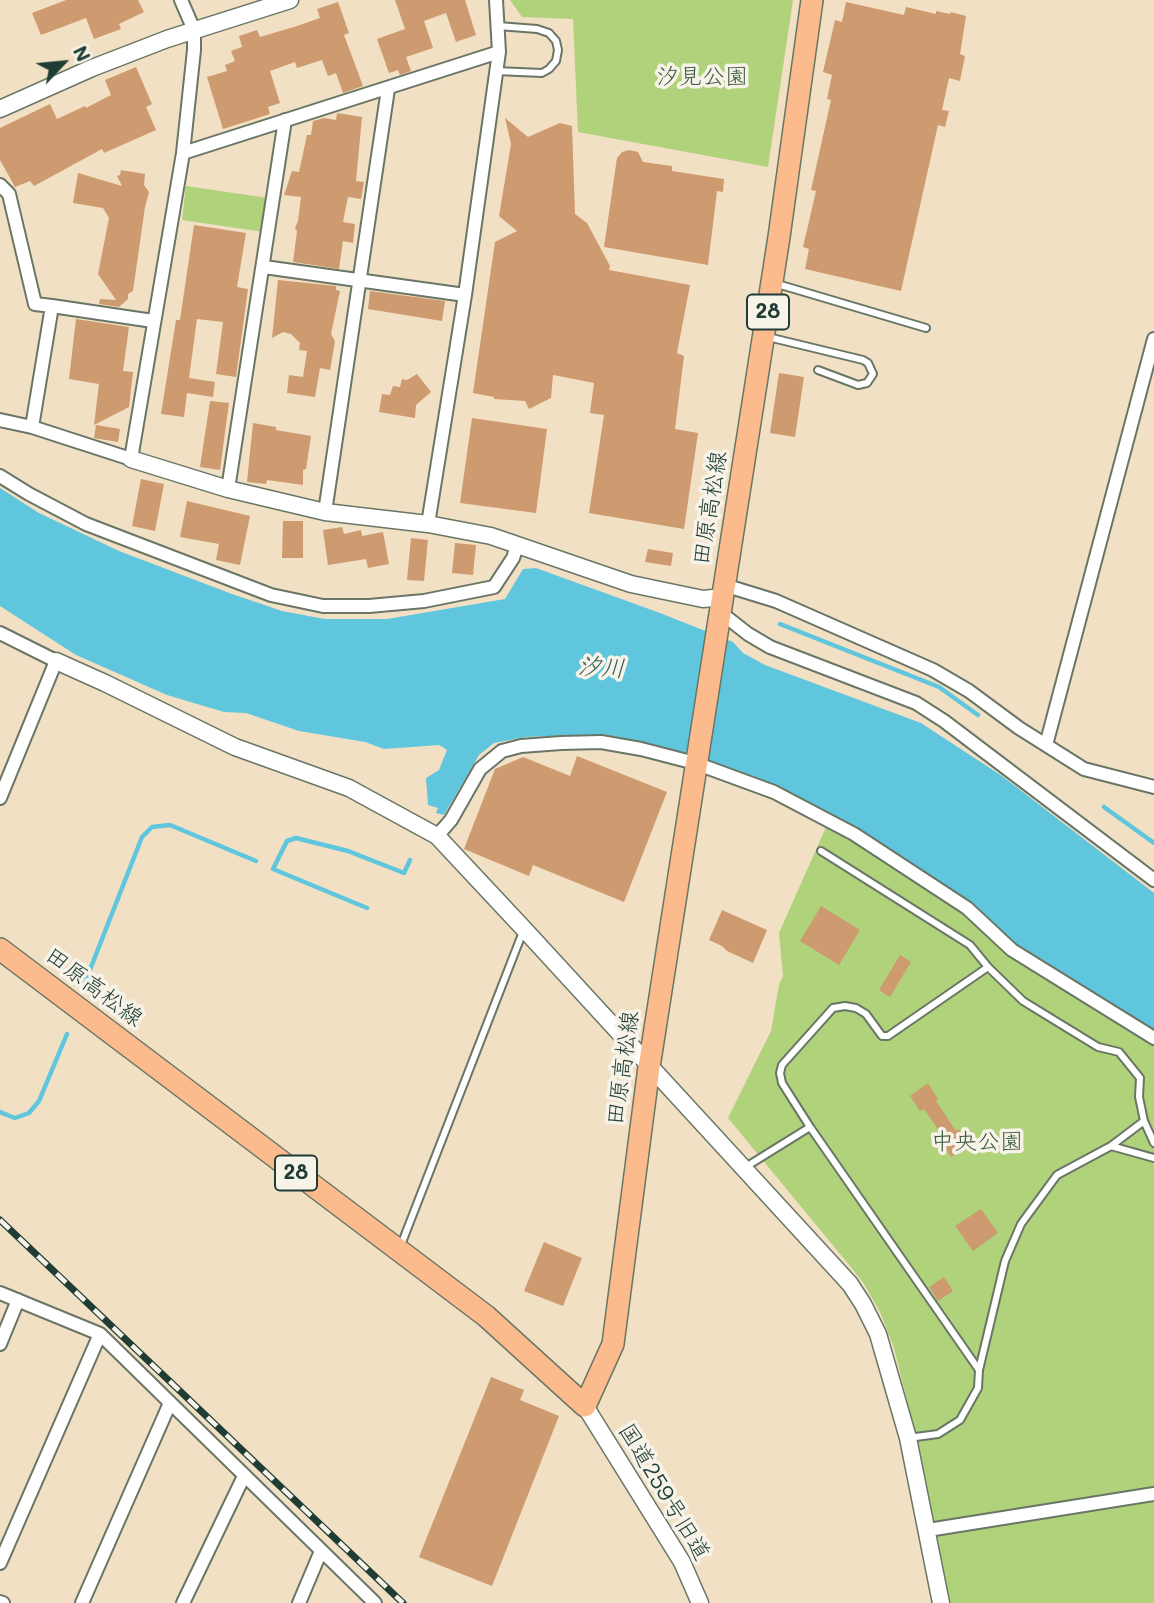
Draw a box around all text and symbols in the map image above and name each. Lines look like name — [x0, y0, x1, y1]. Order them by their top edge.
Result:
north arrow — [28, 28, 98, 98]
text: N — [68, 42, 97, 66]
park label: 汐見公園 — [656, 63, 748, 91]
road number: 28 — [747, 294, 789, 330]
street label: 田原高松線 — [687, 449, 733, 567]
water label: 汐川 — [576, 652, 626, 684]
street label: 田原高松線 — [40, 941, 148, 1033]
street label: 田原高松線 — [601, 1009, 645, 1127]
park label: 中央公園 — [931, 1128, 1023, 1156]
road number: 28 — [275, 1156, 317, 1190]
street label: 国道259号旧道 — [612, 1419, 716, 1565]

